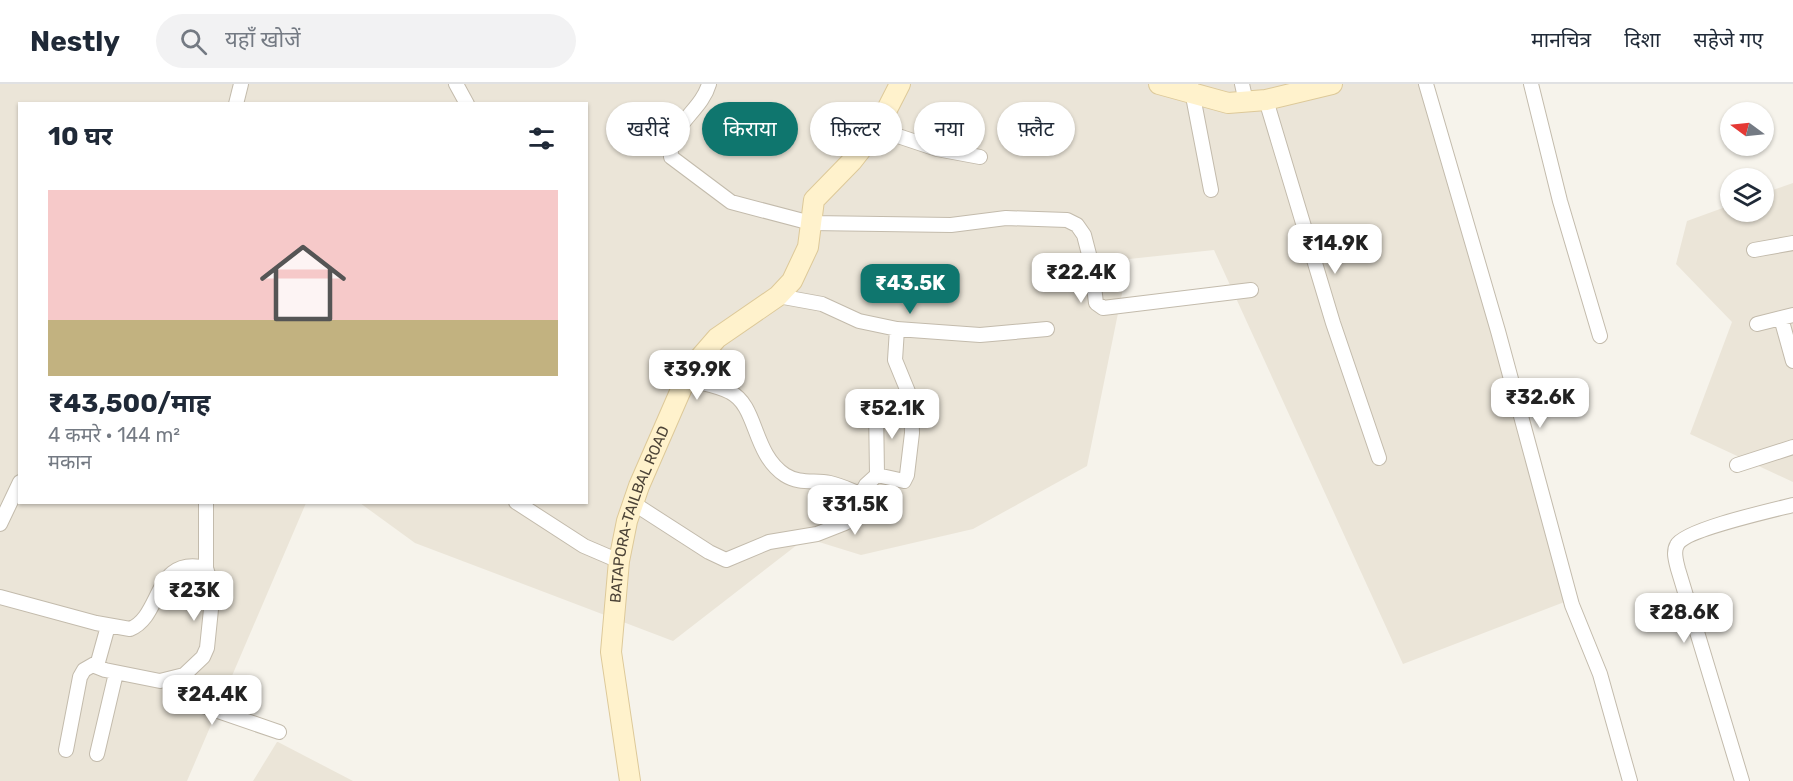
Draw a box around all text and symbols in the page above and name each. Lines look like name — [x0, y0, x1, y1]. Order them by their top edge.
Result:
search box — [156, 14, 576, 68]
text: Nestly — [30, 25, 120, 58]
icon: search — [177, 25, 210, 58]
text: यहाँ खोजें — [225, 26, 301, 53]
text: मानचित्र — [1531, 27, 1591, 52]
text: दिशा — [1624, 27, 1660, 52]
text: सहेजे गए — [1693, 27, 1763, 52]
chip: खरीदें — [606, 102, 690, 156]
chip: किराया — [702, 102, 798, 156]
chip: फ़िल्टर — [810, 102, 902, 156]
chip: नया — [914, 102, 985, 156]
chip: फ़्लैट — [997, 102, 1075, 156]
north arrow — [1720, 102, 1774, 156]
map controls — [1720, 102, 1774, 222]
text: 10 घर — [48, 121, 112, 152]
icon: filters — [525, 122, 558, 155]
button: layers — [1720, 168, 1774, 222]
pin: ₹14.9K — [1286, 224, 1384, 275]
icon: home — [249, 229, 357, 337]
text: ₹14.9K — [1302, 231, 1368, 255]
pin: ₹22.4K — [1032, 253, 1130, 304]
text: ₹22.4K — [1046, 260, 1116, 284]
pin: ₹43.5K — [861, 264, 959, 315]
text: ₹43.5K — [875, 271, 945, 295]
pin: ₹39.9K — [648, 350, 746, 401]
text: ₹39.9K — [663, 357, 731, 381]
pin: ₹32.6K — [1491, 378, 1589, 429]
text: ₹32.6K — [1505, 385, 1575, 409]
text: ₹43,500/माह — [48, 388, 210, 419]
pin: ₹52.1K — [843, 389, 941, 440]
text: ₹52.1K — [859, 396, 925, 420]
text: 4 कमरे · 144 m² — [48, 423, 180, 447]
street label: BATAPORA-TAILBAL ROAD — [606, 423, 673, 603]
text: मकान — [48, 450, 92, 474]
pin: ₹31.5K — [806, 485, 904, 536]
text: ₹31.5K — [822, 492, 888, 516]
pin: ₹23K — [158, 571, 230, 622]
text: ₹23K — [168, 578, 220, 602]
pin: ₹28.6K — [1635, 593, 1733, 644]
text: ₹28.6K — [1649, 600, 1719, 624]
pin: ₹24.4K — [163, 675, 261, 726]
text: ₹24.4K — [177, 682, 247, 706]

